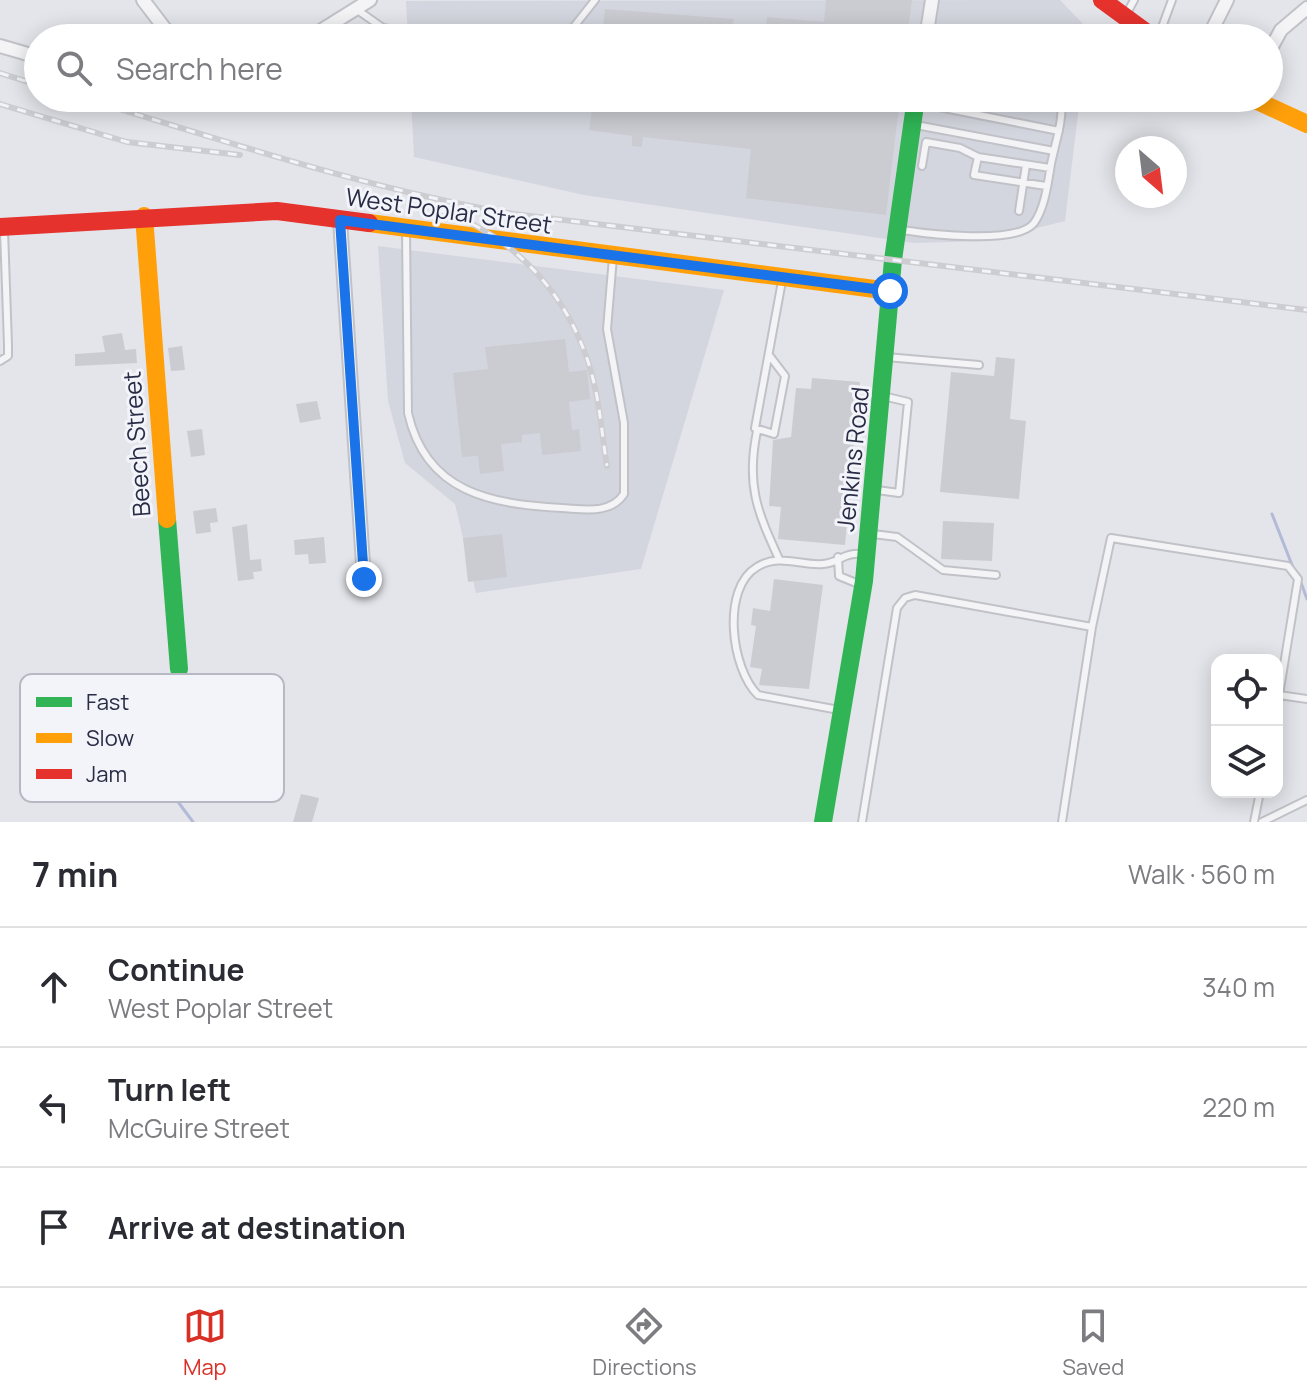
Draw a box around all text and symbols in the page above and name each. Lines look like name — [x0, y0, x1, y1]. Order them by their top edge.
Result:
search box — [24, 24, 1283, 112]
icon: search — [52, 46, 96, 90]
text: Search here — [116, 48, 283, 89]
north arrow — [1115, 136, 1187, 208]
street label: West Poplar Street — [344, 179, 554, 241]
route start — [872, 273, 908, 309]
street label: Beech Street — [114, 370, 158, 518]
street label: Jenkins Road — [828, 385, 876, 533]
route end — [346, 561, 382, 597]
map controls — [1211, 654, 1283, 798]
button: locate — [1211, 654, 1283, 726]
legend — [20, 674, 284, 802]
text: Fast — [86, 687, 129, 717]
text: Slow — [86, 723, 134, 753]
button: layers — [1211, 726, 1283, 798]
text: Jam — [86, 759, 127, 789]
text: 7 min — [32, 851, 118, 897]
text: Walk · 560 m — [1128, 856, 1275, 892]
text: Continue — [108, 949, 244, 990]
icon: ahead — [32, 965, 76, 1009]
text: 340 m — [1202, 969, 1275, 1005]
text: West Poplar Street — [108, 990, 333, 1026]
text: Turn left — [108, 1069, 231, 1110]
icon: left — [32, 1085, 76, 1129]
text: 220 m — [1202, 1089, 1275, 1125]
text: McGuire Street — [108, 1110, 290, 1146]
icon: arrive — [32, 1205, 76, 1249]
text: Arrive at destination — [108, 1207, 406, 1248]
tab: Map — [183, 1304, 227, 1382]
tab: Directions — [592, 1304, 697, 1382]
tab: Saved — [1062, 1304, 1124, 1382]

